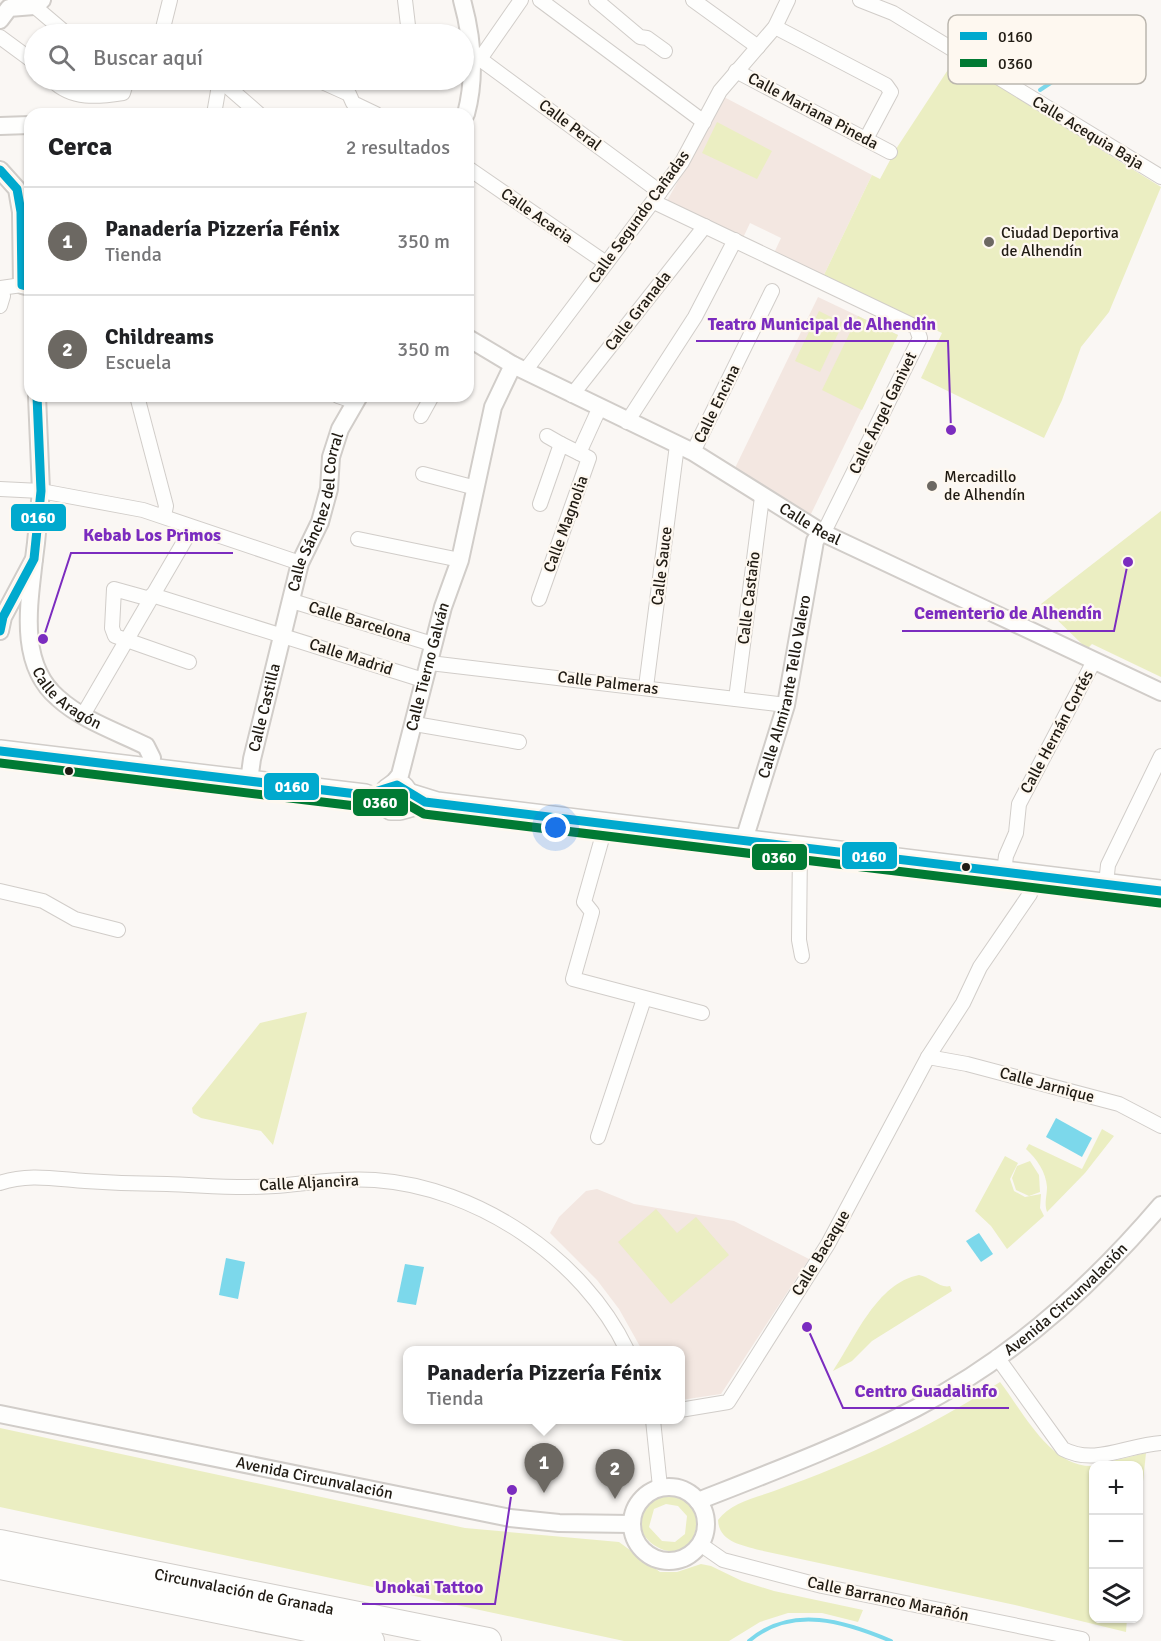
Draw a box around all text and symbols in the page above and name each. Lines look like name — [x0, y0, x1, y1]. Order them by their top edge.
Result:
legend — [948, 15, 1146, 84]
search box — [24, 24, 474, 90]
text: 0160 — [998, 27, 1033, 47]
icon: search — [45, 41, 78, 74]
text: Buscar aquí — [93, 44, 203, 71]
text: 0360 — [998, 54, 1033, 74]
street label: Calle Mariana Pineda — [744, 68, 882, 154]
street label: Calle Acequia Baja — [1028, 92, 1148, 174]
street label: Calle Peral — [535, 95, 606, 155]
text: Cerca — [48, 131, 112, 163]
text: 2 resultados — [346, 135, 450, 160]
street label: Calle Segundo Cañadas — [584, 147, 694, 287]
street label: Calle Acacia — [497, 184, 577, 248]
text: Panadería Pizzería Fénix — [105, 215, 340, 242]
place label: Ciudad Deportiva de Alhendín — [1001, 223, 1119, 261]
text: 1 — [62, 229, 73, 254]
text: 350 m — [397, 229, 450, 254]
marker: Ciudad Deportiva de Alhendín — [982, 235, 996, 249]
text: Tienda — [105, 242, 162, 267]
street label: Calle Granada — [601, 267, 675, 355]
callout: Teatro Municipal de Alhendín — [696, 305, 948, 341]
text: Teatro Municipal de Alhendín — [708, 313, 936, 335]
text: Childreams — [105, 323, 214, 350]
text: 2 — [62, 337, 73, 362]
text: 350 m — [397, 337, 450, 362]
street label: Calle Ángel Ganivet — [845, 348, 921, 477]
text: Escuela — [105, 350, 171, 375]
street label: Calle Encina — [689, 361, 745, 447]
street label: Calle Sánchez del Corral — [283, 430, 348, 594]
place label: Mercadillo de Alhendín — [944, 467, 1025, 505]
street label: Calle Magnolia — [539, 473, 593, 575]
marker: Mercadillo de Alhendín — [925, 479, 939, 493]
street label: Calle Real — [775, 498, 844, 550]
line badge: 0160 — [10, 503, 67, 532]
text: 0160 — [21, 508, 56, 528]
callout: Kebab Los Primos — [71, 517, 233, 553]
text: Kebab Los Primos — [83, 524, 221, 546]
street label: Calle Sauce — [647, 525, 677, 607]
street label: Calle Castaño — [733, 550, 765, 646]
street label: Calle Almirante Tello Valero — [754, 593, 815, 781]
callout: Cementerio de Alhendín — [902, 595, 1114, 631]
street label: Calle Barcelona — [306, 597, 414, 647]
street label: Calle Tierno Galván — [402, 599, 454, 733]
text: Cementerio de Alhendín — [914, 602, 1102, 624]
street label: Calle Madrid — [307, 634, 395, 680]
street label: Calle Castilla — [244, 661, 285, 754]
street label: Calle Aragón — [27, 664, 105, 734]
street label: Calle Palmeras — [556, 667, 660, 699]
street label: Calle Hernán Cortés — [1016, 667, 1098, 797]
unlabelled marker — [63, 765, 75, 777]
line badge: 0160 — [263, 772, 320, 801]
text: 0160 — [275, 777, 310, 797]
line badge: 0360 — [352, 788, 409, 817]
text: 0360 — [363, 793, 398, 813]
your location — [541, 813, 570, 842]
line badge: 0160 — [841, 841, 898, 870]
line badge: 0360 — [751, 843, 808, 871]
text: 0160 — [852, 847, 887, 867]
text: 0360 — [762, 848, 797, 868]
unlabelled marker — [960, 861, 972, 873]
street label: Calle Jarnique — [997, 1063, 1097, 1107]
street label: Calle Aljancira — [259, 1170, 359, 1196]
street label: Calle Bacaque — [788, 1206, 854, 1300]
street label: Avenida Circunvalación — [1000, 1239, 1132, 1360]
popup — [403, 1346, 685, 1424]
text: Panadería Pizzería Fénix — [427, 1359, 661, 1386]
callout: Centro Guadalinfo — [843, 1372, 1009, 1408]
text: Centro Guadalinfo — [855, 1380, 997, 1402]
text: Tienda — [427, 1386, 484, 1411]
pin: 1 — [524, 1444, 564, 1493]
pin: 2 — [596, 1450, 634, 1499]
street label: Avenida Circunvalación — [234, 1452, 395, 1504]
map controls — [1089, 1461, 1143, 1623]
button: + — [1089, 1461, 1143, 1515]
button: − — [1089, 1515, 1143, 1569]
street label: Circunvalación de Granada — [153, 1564, 336, 1620]
callout: Unokai Tattoo — [362, 1568, 495, 1604]
button: layers — [1089, 1569, 1143, 1623]
street label: Calle Barranco Marañón — [805, 1572, 971, 1626]
text: Unokai Tattoo — [375, 1576, 483, 1598]

